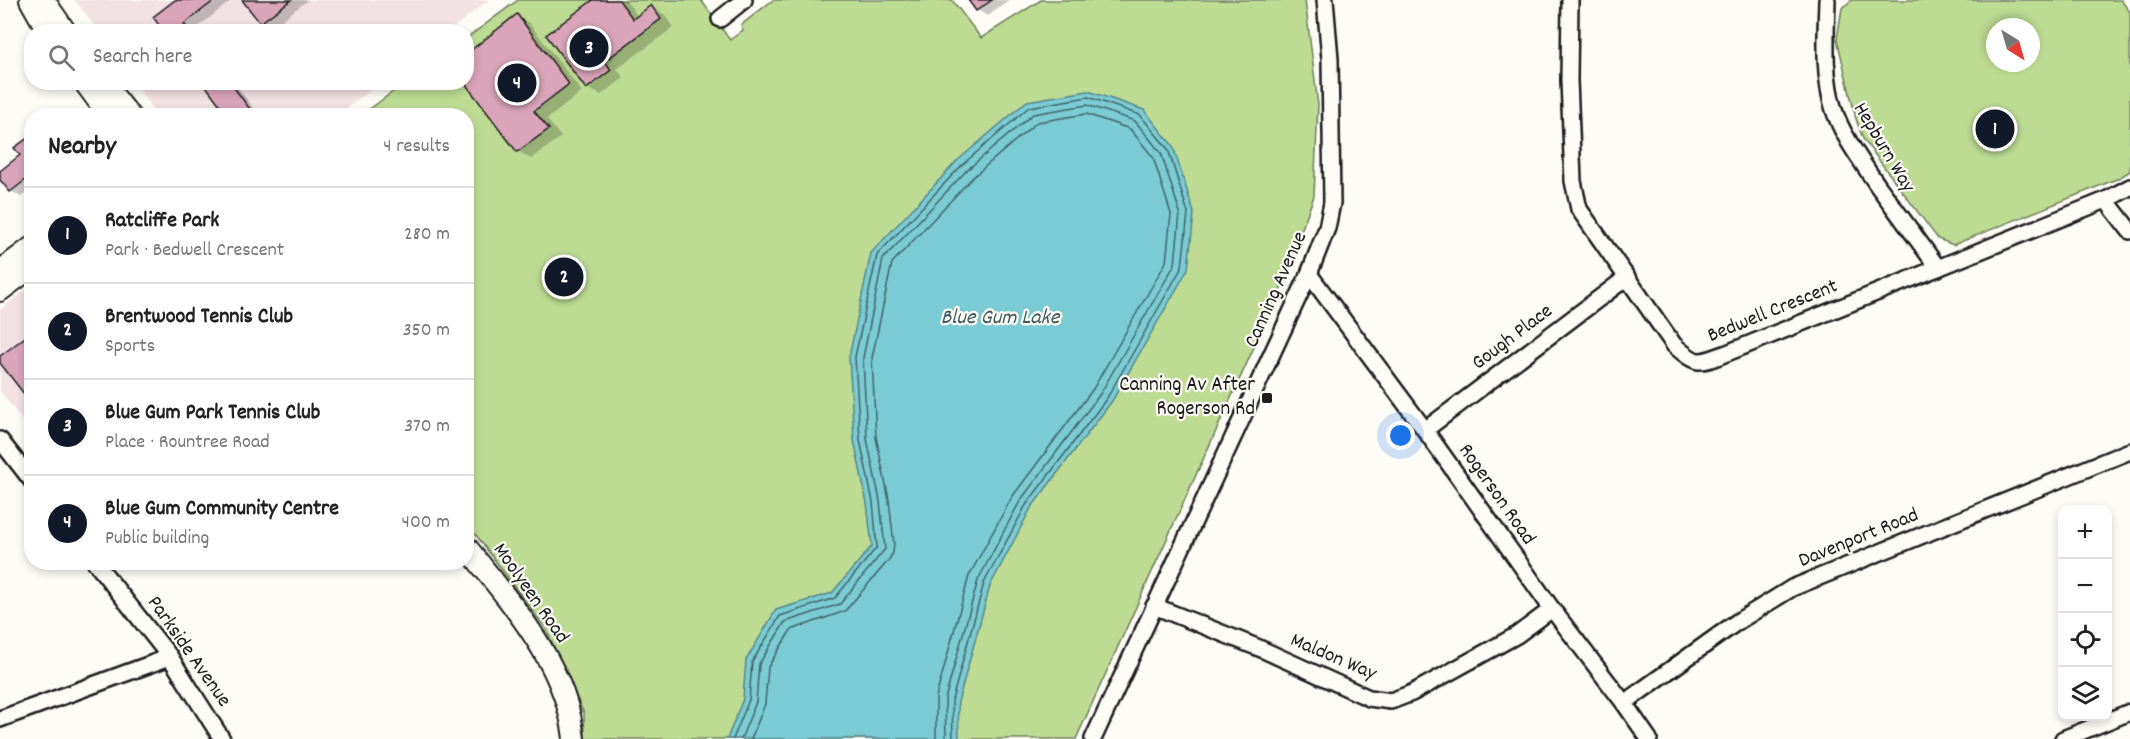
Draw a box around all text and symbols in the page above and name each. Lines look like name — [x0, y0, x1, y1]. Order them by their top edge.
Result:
north arrow — [1986, 18, 2040, 72]
search box — [24, 24, 474, 90]
pin: 3 — [570, 26, 608, 70]
icon: search — [45, 41, 78, 74]
text: Search here — [93, 42, 192, 73]
pin: 4 — [498, 60, 536, 106]
street label: Hepburn Way — [1844, 97, 1922, 199]
pin: 1 — [1976, 106, 2014, 152]
text: Nearby — [48, 129, 116, 166]
text: 4 results — [383, 133, 450, 161]
text: Ratcliffe Park — [105, 206, 219, 237]
text: 1 — [65, 221, 70, 249]
text: 280 m — [404, 221, 450, 249]
street label: Canning Avenue — [1238, 227, 1316, 353]
text: Park · Bedwell Crescent — [105, 237, 284, 265]
pin: 2 — [544, 254, 584, 300]
street label: Bedwell Crescent — [1703, 272, 1843, 352]
street label: Gough Place — [1466, 298, 1560, 378]
text: Brentwood Tennis Club — [105, 302, 293, 333]
water label: Blue Gum Lake — [941, 303, 1061, 334]
text: 2 — [63, 317, 72, 345]
text: 350 m — [403, 317, 450, 345]
text: Sports — [105, 333, 155, 361]
place label: Canning Av After Rogerson Rd — [1119, 371, 1255, 425]
marker: Canning Av After Rogerson Rd — [1260, 391, 1274, 405]
text: Blue Gum Park Tennis Club — [105, 398, 320, 429]
text: 3 — [63, 413, 72, 441]
text: 370 m — [404, 413, 450, 441]
your location — [1386, 421, 1415, 450]
text: Place · Rountree Road — [105, 429, 270, 457]
street label: Rogerson Road — [1450, 438, 1542, 552]
text: Blue Gum Community Centre — [105, 494, 339, 525]
street label: Davenport Road — [1794, 501, 1924, 577]
map controls — [2058, 505, 2112, 721]
button: + — [2058, 505, 2112, 559]
text: 4 — [63, 509, 72, 537]
text: 400 m — [402, 509, 450, 537]
text: Public building — [105, 525, 209, 553]
street label: Moolyeen Road — [484, 538, 576, 650]
button: − — [2058, 559, 2112, 613]
street label: Parkside Avenue — [138, 590, 238, 714]
button: locate — [2058, 613, 2112, 667]
street label: Maldon Way — [1285, 626, 1381, 690]
button: layers — [2058, 667, 2112, 721]

